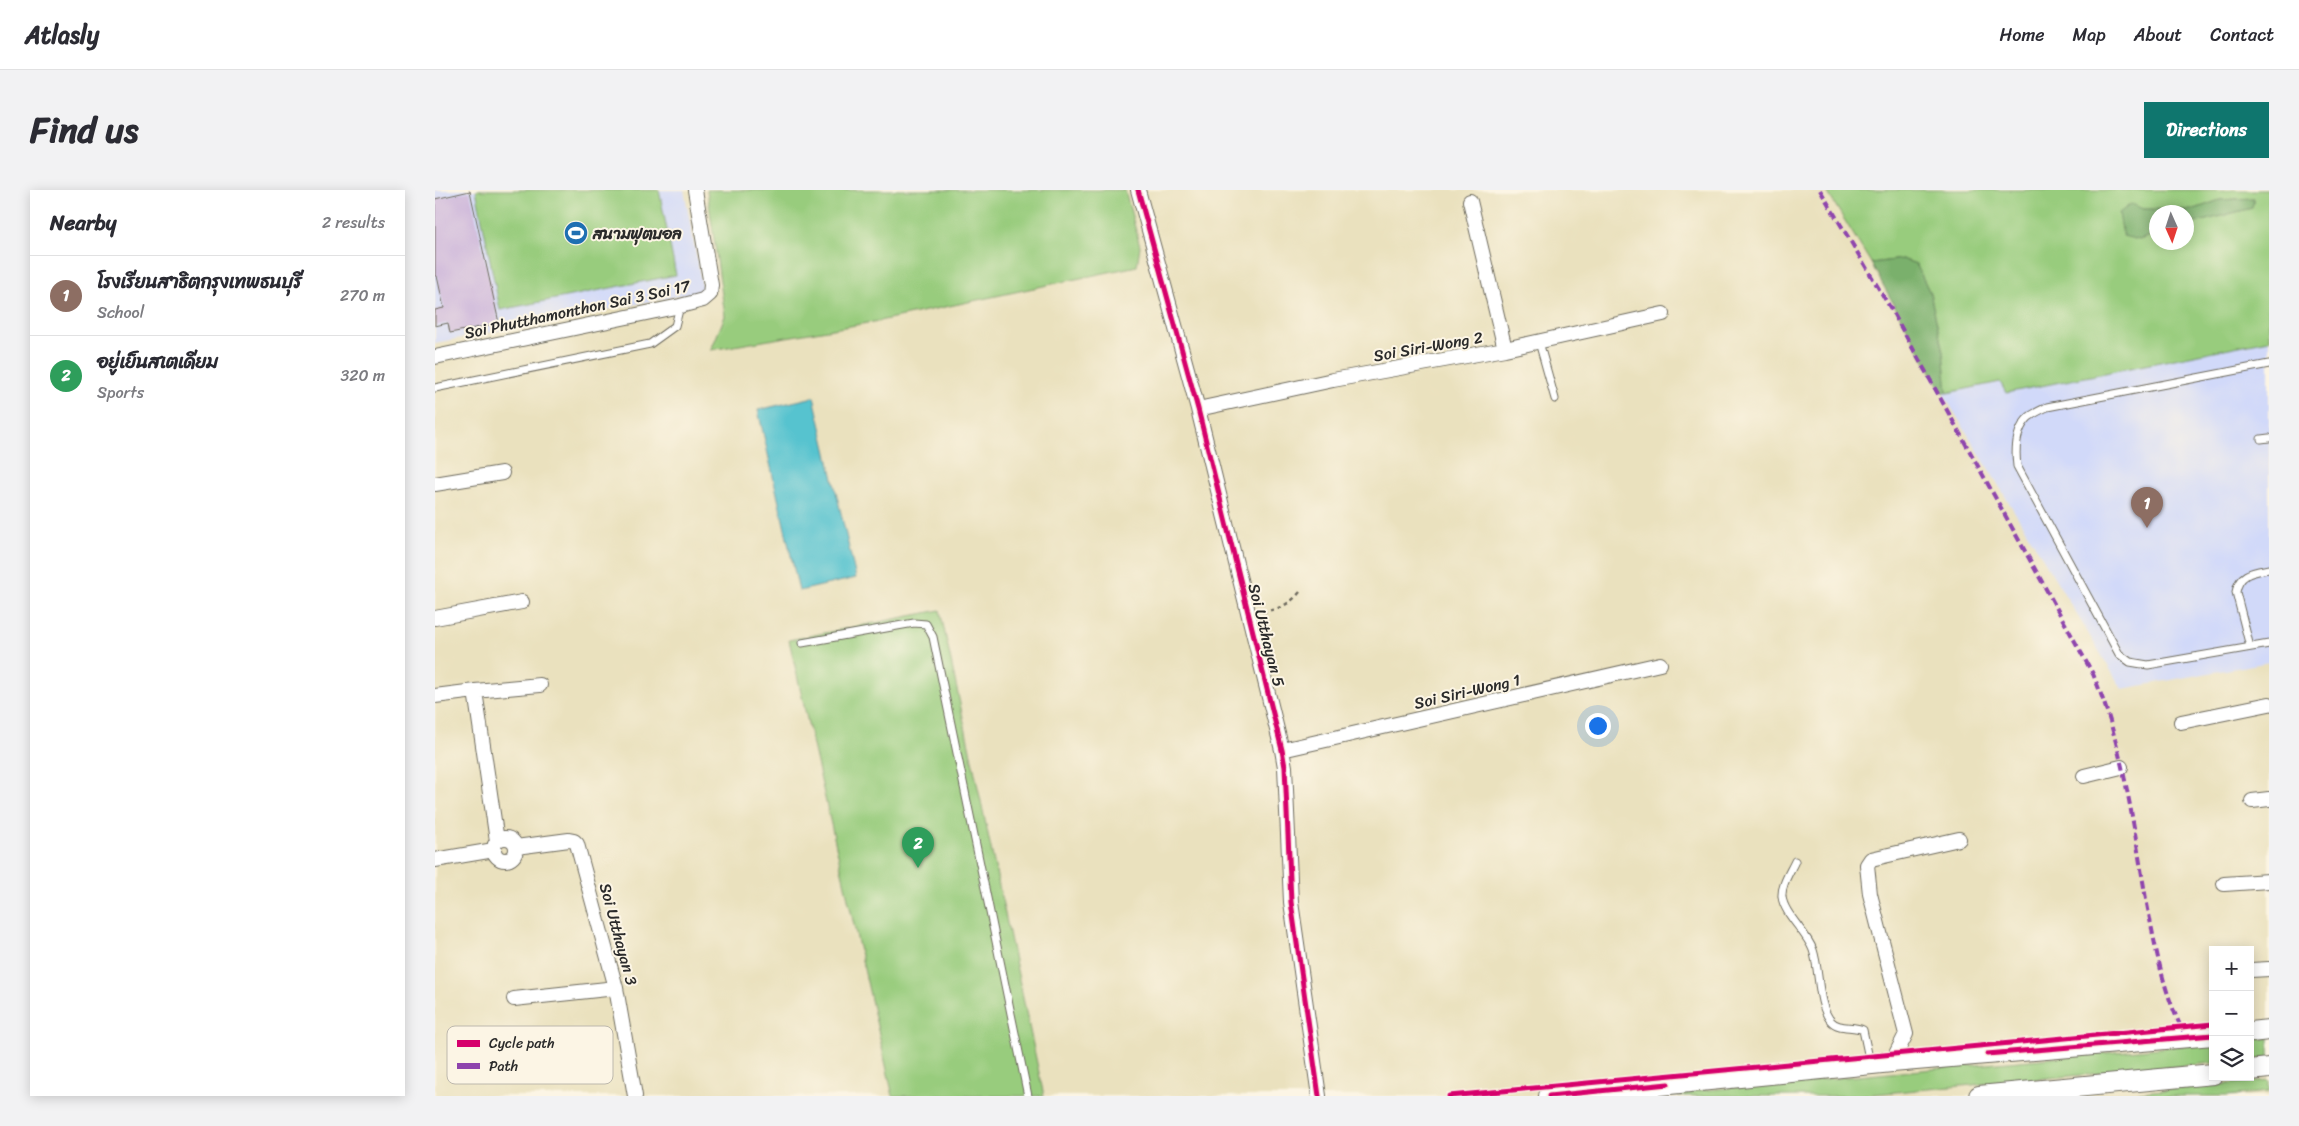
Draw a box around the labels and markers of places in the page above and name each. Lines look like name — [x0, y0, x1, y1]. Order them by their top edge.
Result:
place label: สนามฟุตบอล — [592, 219, 682, 248]
sports icon: สนามฟุตบอล — [563, 220, 589, 246]
pin: 1 — [2131, 487, 2163, 528]
pin: 2 — [902, 827, 934, 868]

